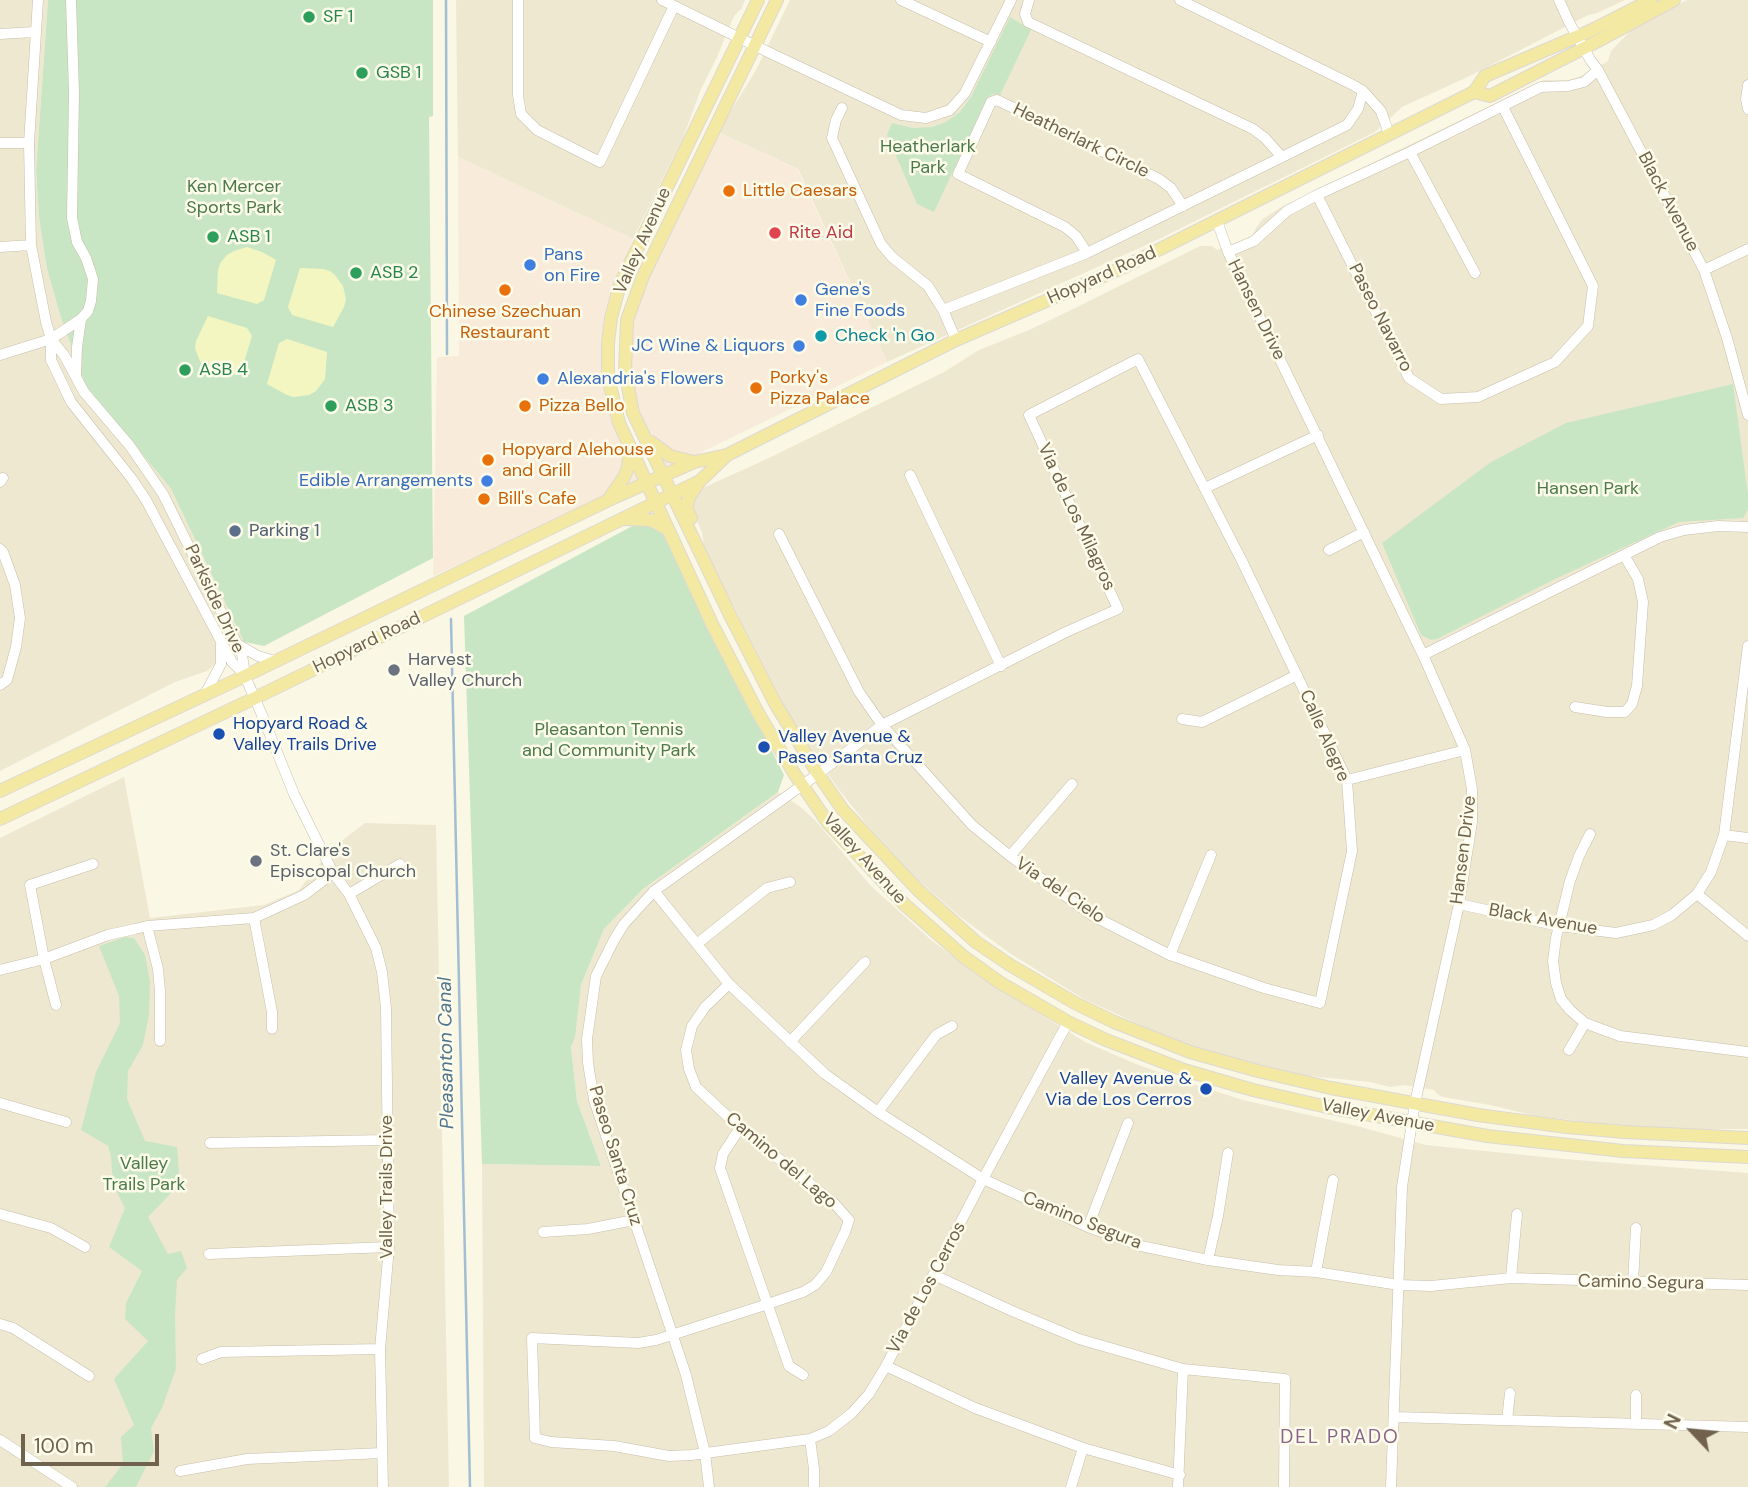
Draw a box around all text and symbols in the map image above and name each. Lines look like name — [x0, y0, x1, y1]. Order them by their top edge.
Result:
place label: SF 1 — [323, 6, 353, 28]
marker: SF 1 — [301, 9, 317, 25]
place label: GSB 1 — [376, 62, 421, 84]
marker: GSB 1 — [354, 65, 370, 81]
street label: Heatherlark Circle — [1009, 99, 1153, 183]
park label: Heatherlark Park — [880, 136, 976, 178]
street label: Black Avenue — [1633, 148, 1703, 256]
park label: Ken Mercer Sports Park — [186, 176, 282, 218]
place label: Little Caesars — [743, 180, 857, 202]
marker: Little Caesars — [721, 183, 737, 199]
street label: Valley Avenue — [610, 184, 676, 298]
place label: Rite Aid — [789, 222, 853, 244]
marker: Rite Aid — [767, 225, 783, 241]
place label: ASB 1 — [227, 226, 271, 248]
marker: ASB 1 — [205, 229, 221, 245]
street label: Hopyard Road — [1044, 242, 1160, 310]
place label: Pans on Fire — [544, 244, 600, 286]
street label: Hansen Drive — [1222, 256, 1290, 364]
marker: Pans on Fire — [522, 257, 538, 273]
street label: Paseo Navarro — [1343, 260, 1417, 376]
place label: ASB 2 — [370, 262, 418, 284]
marker: ASB 2 — [348, 265, 364, 281]
place label: Gene's Fine Foods — [815, 279, 905, 322]
marker: Chinese Szechuan Restaurant — [497, 282, 513, 298]
marker: Gene's Fine Foods — [793, 292, 809, 308]
place label: Chinese Szechuan Restaurant — [429, 301, 581, 344]
place label: Check 'n Go — [835, 325, 935, 347]
marker: Check 'n Go — [813, 328, 829, 344]
place label: JC Wine & Liquors — [631, 335, 785, 357]
marker: JC Wine & Liquors — [791, 338, 807, 354]
place label: ASB 4 — [199, 359, 248, 381]
marker: ASB 4 — [177, 362, 193, 378]
place label: Porky's Pizza Palace — [770, 367, 870, 410]
place label: Alexandria's Flowers — [557, 368, 724, 390]
marker: Alexandria's Flowers — [535, 371, 551, 387]
marker: Porky's Pizza Palace — [748, 380, 764, 396]
place label: ASB 3 — [345, 395, 394, 417]
place label: Pizza Bello — [539, 395, 625, 417]
marker: ASB 3 — [323, 398, 339, 414]
marker: Pizza Bello — [517, 398, 533, 414]
place label: Hopyard Alehouse and Grill — [502, 439, 654, 482]
street label: Via de Los Milagros — [1032, 440, 1120, 594]
marker: Hopyard Alehouse and Grill — [480, 452, 496, 468]
place label: Edible Arrangements — [299, 470, 473, 492]
marker: Edible Arrangements — [479, 473, 495, 489]
park label: Hansen Park — [1537, 478, 1639, 500]
place label: Bill's Cafe — [498, 488, 577, 510]
marker: Bill's Cafe — [476, 491, 492, 507]
place label: Parking 1 — [249, 520, 320, 542]
marker: Parking 1 — [227, 523, 243, 539]
street label: Parkside Drive — [179, 541, 249, 657]
street label: Hopyard Road — [310, 608, 424, 678]
place label: Harvest Valley Church — [408, 649, 522, 692]
marker: Harvest Valley Church — [386, 662, 402, 678]
street label: Calle Alegre — [1294, 687, 1354, 785]
place label: Hopyard Road & Valley Trails Drive — [233, 713, 377, 756]
park label: Pleasanton Tennis and Community Park — [522, 719, 696, 762]
marker: Hopyard Road & Valley Trails Drive — [211, 726, 227, 742]
place label: Valley Avenue & Paseo Santa Cruz — [778, 726, 923, 768]
marker: Valley Avenue & Paseo Santa Cruz — [756, 739, 772, 755]
street label: Hansen Drive — [1447, 794, 1481, 906]
street label: Valley Avenue — [818, 809, 910, 909]
place label: St. Clare's Episcopal Church — [270, 840, 416, 882]
marker: St. Clare's Episcopal Church — [248, 853, 264, 869]
street label: Via del Cielo — [1011, 853, 1109, 929]
street label: Black Avenue — [1487, 900, 1599, 940]
water label: Pleasanton Canal — [434, 977, 460, 1129]
place label: Valley Avenue & Via de Los Cerros — [1045, 1068, 1192, 1110]
marker: Valley Avenue & Via de Los Cerros — [1198, 1081, 1214, 1097]
street label: Paseo Santa Cruz — [583, 1084, 647, 1228]
street label: Valley Avenue — [1320, 1094, 1436, 1138]
street label: Camino del Lago — [721, 1108, 841, 1214]
street label: Valley Trails Drive — [376, 1115, 398, 1259]
park label: Valley Trails Park — [102, 1153, 186, 1196]
street label: Camino Segura — [1019, 1187, 1145, 1255]
street label: Via de Los Cerros — [883, 1218, 971, 1358]
street label: Camino Segura — [1578, 1271, 1704, 1295]
north arrow — [1657, 1396, 1727, 1466]
text: N — [1658, 1410, 1687, 1433]
scale bar — [24, 1420, 163, 1464]
district label: DEL PRADO — [1281, 1427, 1399, 1449]
text: 100 m — [34, 1432, 94, 1460]

